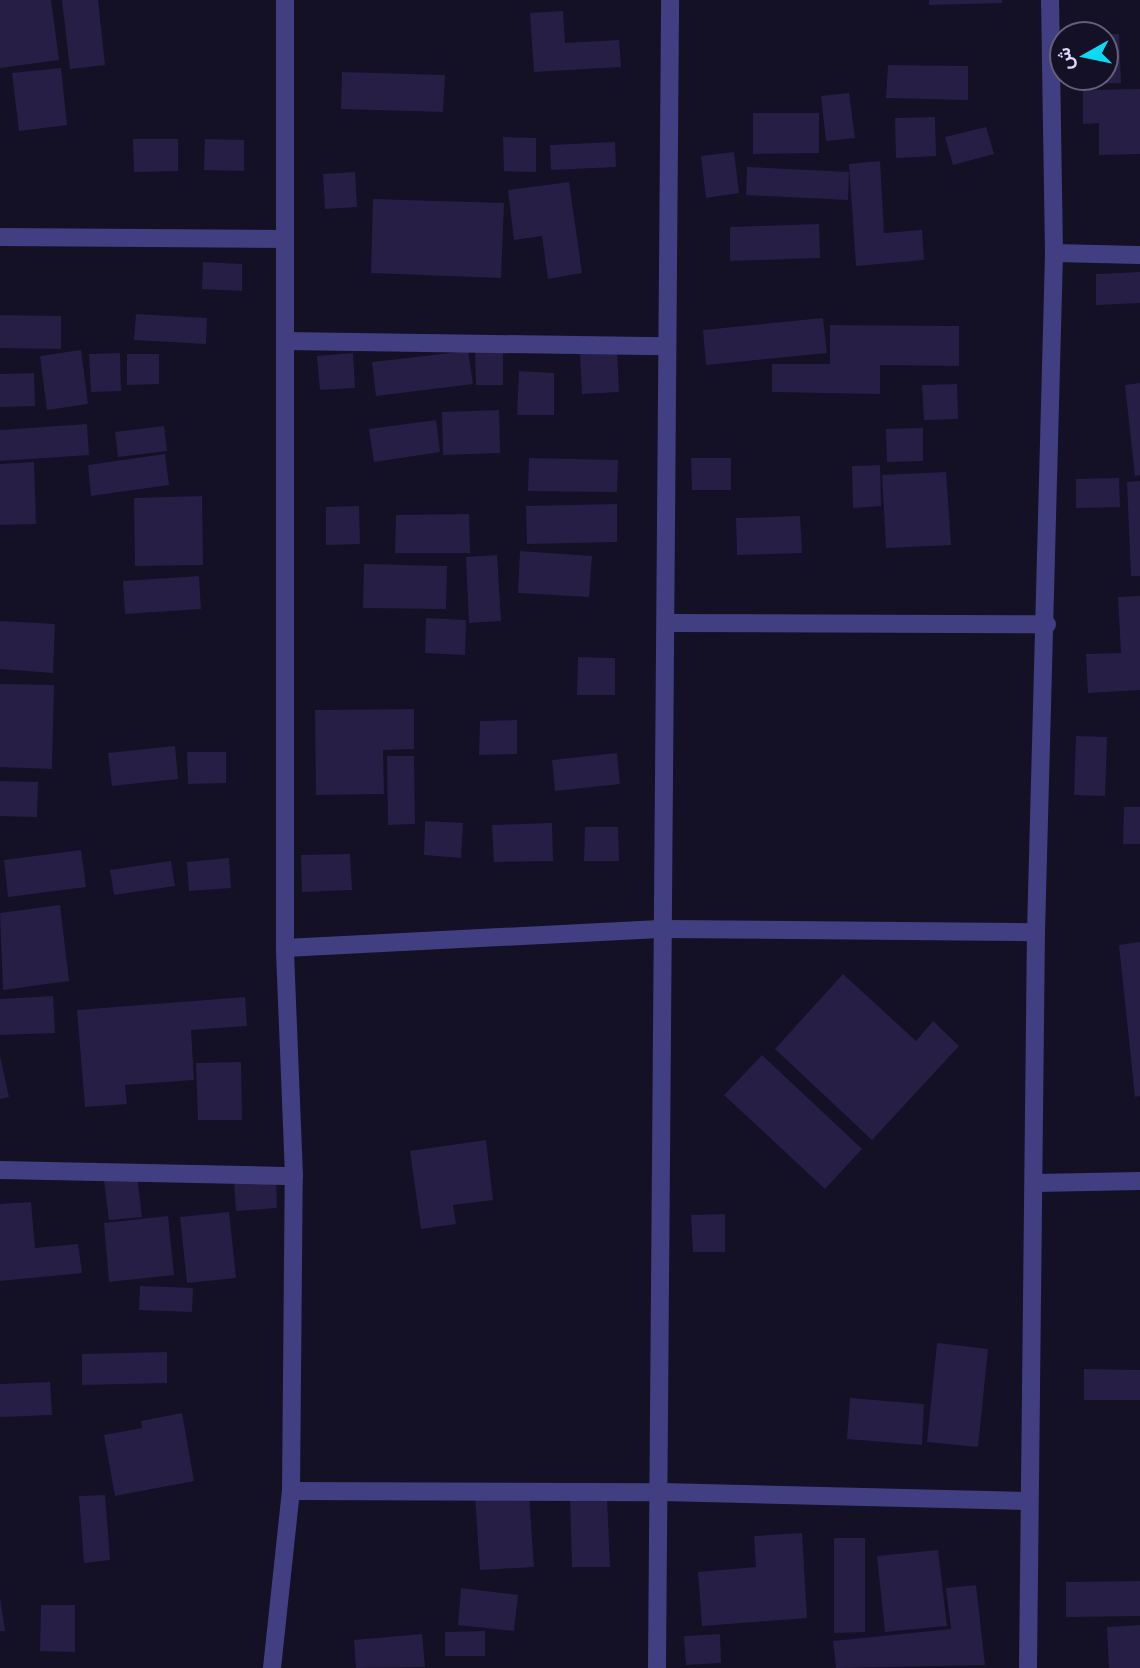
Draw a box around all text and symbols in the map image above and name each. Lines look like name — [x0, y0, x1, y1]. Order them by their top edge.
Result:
north arrow — [1049, 21, 1119, 91]
text: ش — [1053, 46, 1077, 72]

